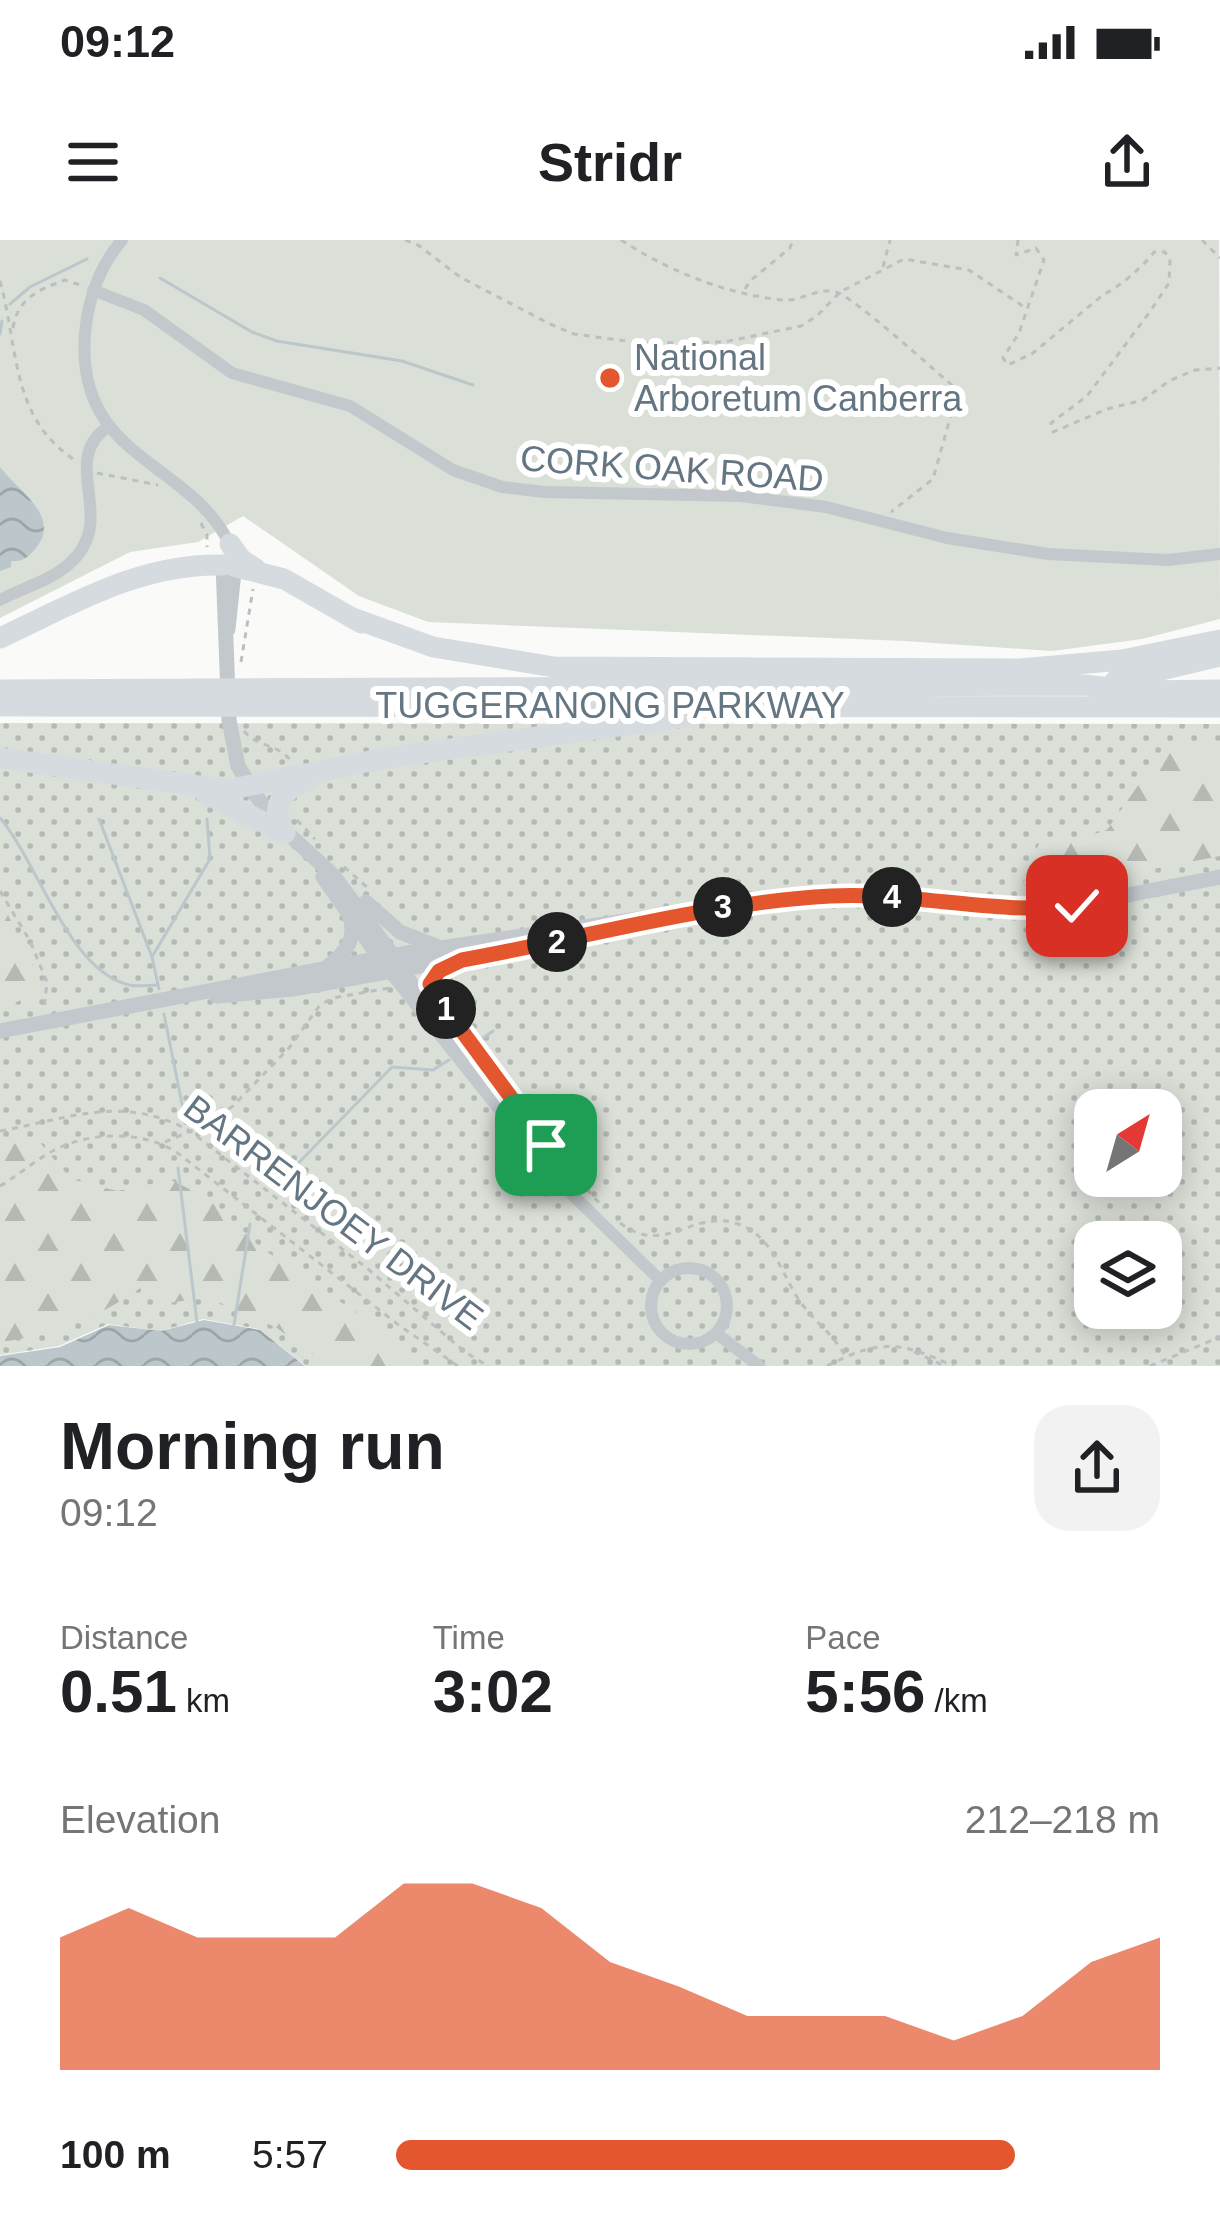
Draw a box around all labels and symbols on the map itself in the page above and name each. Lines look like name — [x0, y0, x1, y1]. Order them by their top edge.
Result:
place label: National Arboretum Canberra — [634, 337, 963, 419]
marker: National Arboretum Canberra — [597, 365, 623, 391]
street label: CORK OAK ROAD — [519, 437, 825, 500]
street label: TUGGERANONG PARKWAY — [375, 685, 845, 726]
pin — [1026, 855, 1128, 957]
pin: 4 — [862, 867, 922, 927]
pin: 3 — [693, 877, 753, 937]
pin: 2 — [527, 912, 587, 972]
pin: 1 — [416, 979, 476, 1039]
street label: BARRENJOEY DRIVE — [176, 1087, 491, 1338]
north arrow — [1074, 1089, 1182, 1197]
pin — [495, 1094, 597, 1196]

